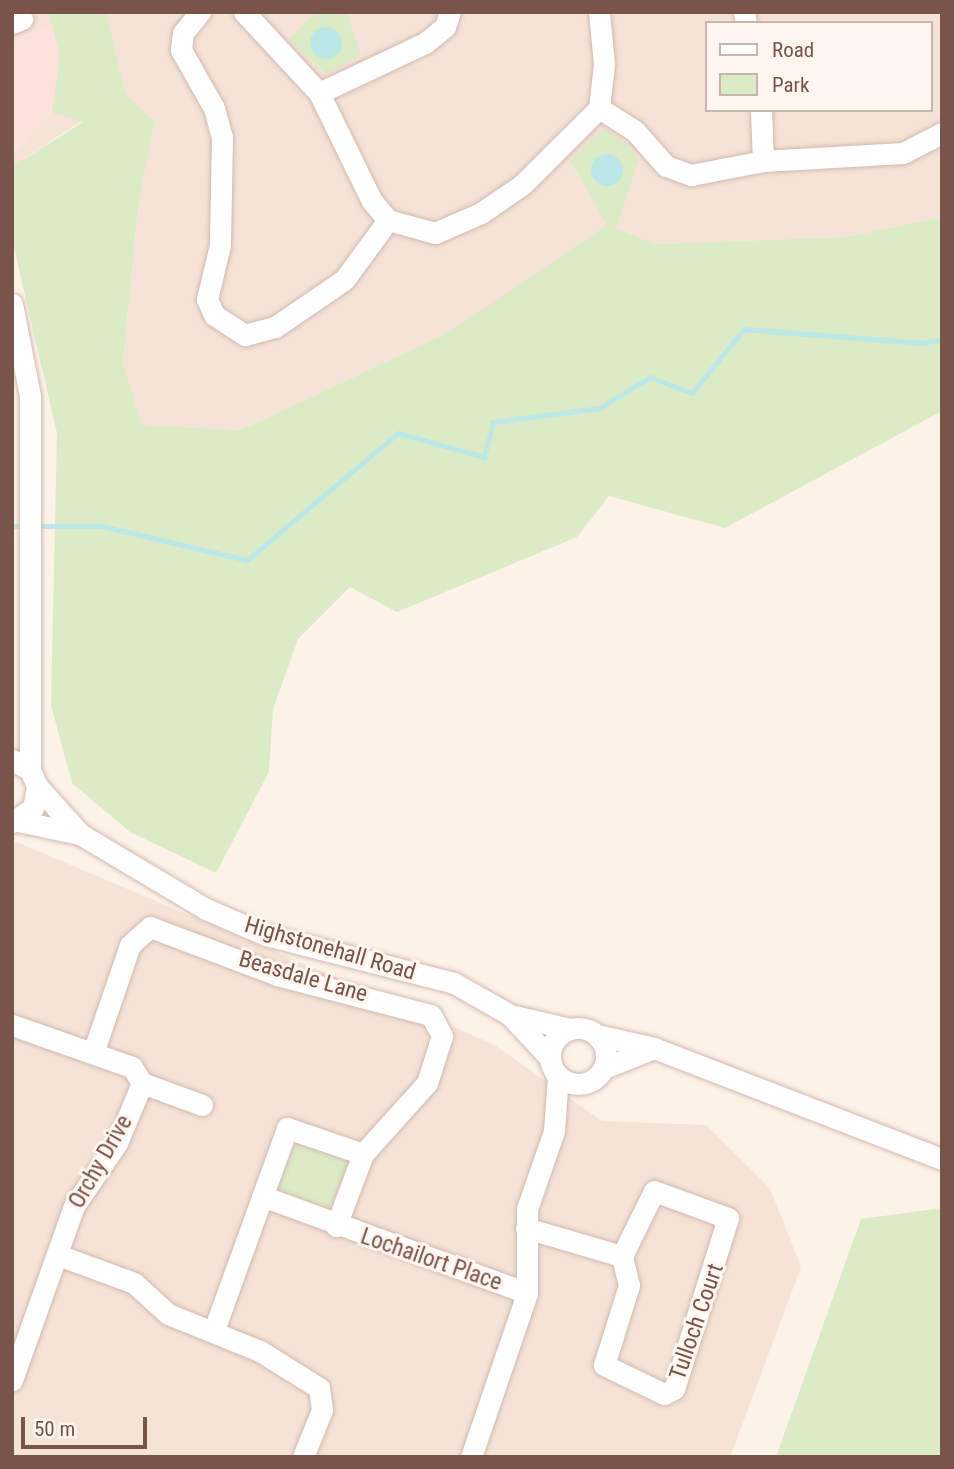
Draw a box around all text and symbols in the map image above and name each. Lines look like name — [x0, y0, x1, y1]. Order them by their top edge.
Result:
legend — [706, 21, 933, 112]
text: Road — [772, 38, 814, 62]
text: Park — [772, 73, 809, 97]
street label: Highstonehall Road — [241, 911, 419, 987]
street label: Beasdale Lane — [236, 945, 370, 1009]
street label: Orchy Drive — [63, 1110, 139, 1214]
street label: Lochailort Place — [357, 1223, 505, 1297]
street label: Tulloch Court — [664, 1260, 730, 1384]
scale bar — [24, 1402, 150, 1446]
text: 50 m — [34, 1417, 75, 1441]

